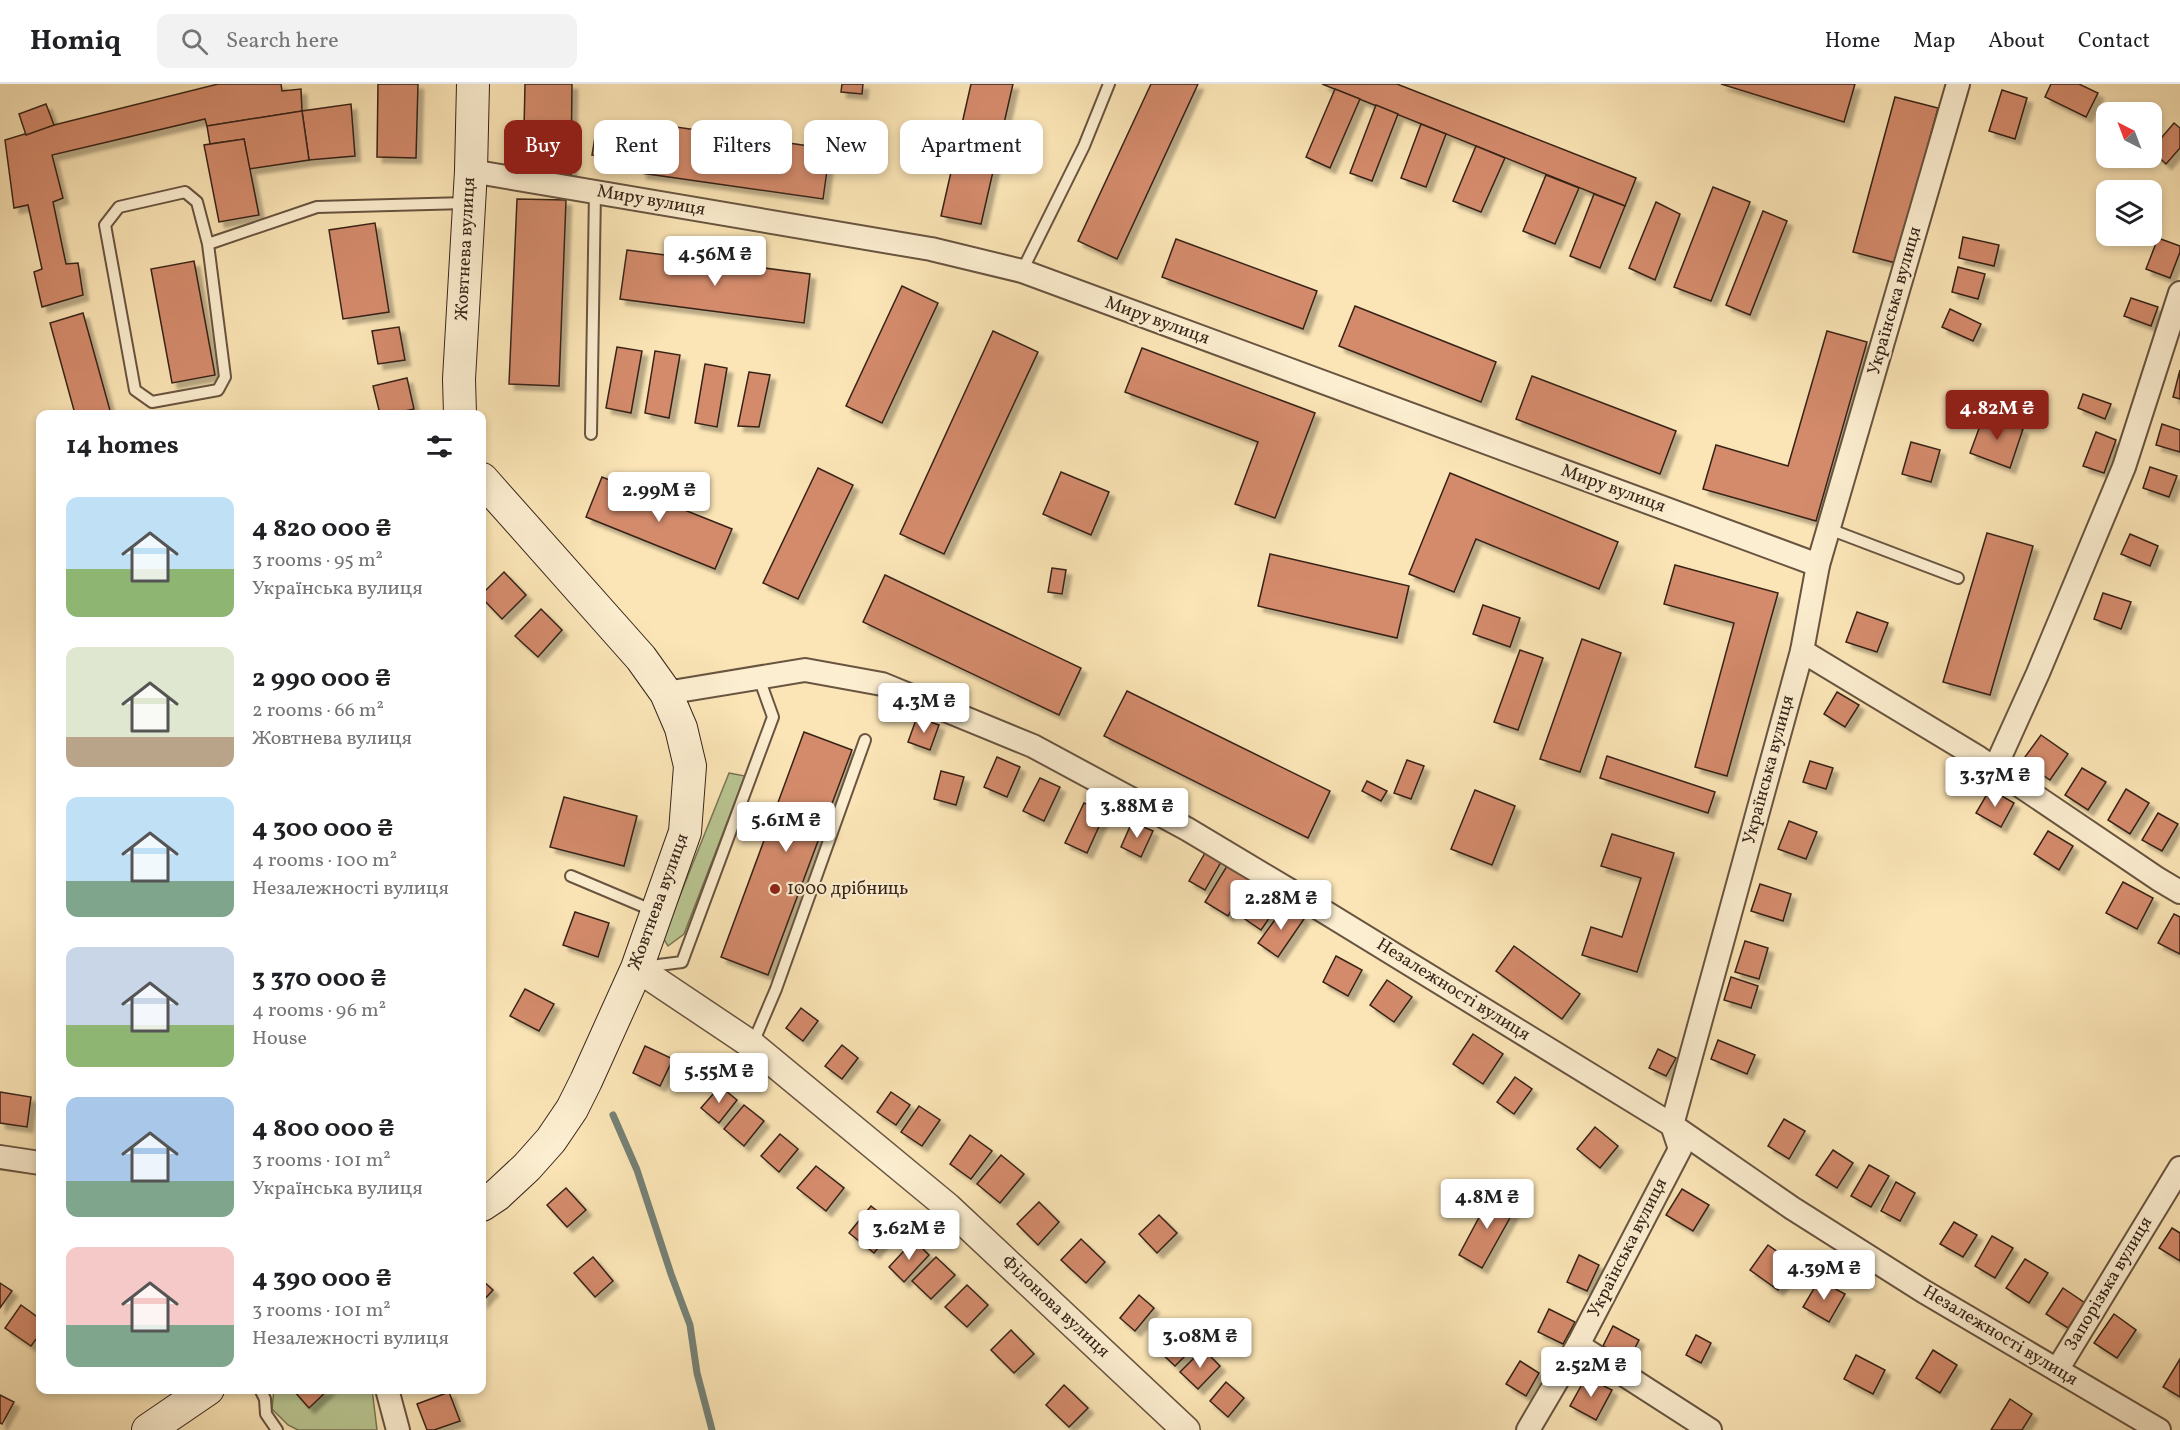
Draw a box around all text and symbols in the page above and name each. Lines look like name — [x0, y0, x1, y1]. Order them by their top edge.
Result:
search box — [157, 14, 577, 68]
text: Homiq — [30, 22, 121, 61]
icon: search — [178, 25, 211, 58]
text: Search here — [226, 26, 339, 57]
text: Home — [1825, 27, 1880, 56]
text: Map — [1913, 27, 1955, 56]
text: About — [1988, 27, 2045, 56]
text: Contact — [2078, 27, 2150, 56]
north arrow — [2096, 102, 2162, 168]
map controls — [2096, 102, 2162, 246]
chip: Buy — [504, 120, 582, 174]
chip: Rent — [594, 120, 679, 174]
chip: Filters — [691, 120, 792, 174]
chip: New — [804, 120, 888, 174]
chip: Apartment — [900, 120, 1043, 174]
street label: Жовтнева вулиця — [450, 176, 482, 322]
street label: Миру вулиця — [595, 179, 707, 223]
button: layers — [2096, 180, 2162, 246]
street label: Українська вулиця — [1862, 224, 1928, 378]
pin: 4.56M ₴ — [660, 236, 770, 287]
text: 4.56M ₴ — [678, 241, 752, 269]
street label: Миру вулиця — [1101, 291, 1213, 351]
pin: 4.82M ₴ — [1942, 390, 2052, 441]
text: 4.82M ₴ — [1960, 395, 2034, 423]
text: 14 homes — [66, 428, 179, 464]
icon: filters — [423, 430, 456, 463]
street label: Миру вулиця — [1557, 459, 1669, 519]
pin: 2.99M ₴ — [604, 472, 714, 523]
text: 2.99M ₴ — [622, 477, 696, 505]
text: 4 820 000 ₴ — [252, 511, 392, 547]
icon: home — [114, 521, 186, 593]
text: 3 rooms · 95 m² — [252, 547, 383, 575]
text: Українська вулиця — [252, 575, 423, 603]
text: 2 990 000 ₴ — [252, 661, 391, 697]
icon: home — [114, 671, 186, 743]
pin: 4.3M ₴ — [875, 683, 973, 734]
text: 4.3M ₴ — [892, 688, 956, 716]
street label: Українська вулиця — [1737, 693, 1801, 847]
text: 2 rooms · 66 m² — [252, 697, 384, 725]
text: Жовтнева вулиця — [252, 725, 412, 753]
pin: 3.37M ₴ — [1940, 757, 2050, 808]
text: 3.37M ₴ — [1959, 762, 2031, 790]
pin: 3.88M ₴ — [1082, 788, 1192, 839]
text: 3.88M ₴ — [1100, 793, 1174, 821]
pin: 5.61M ₴ — [731, 802, 841, 853]
text: 5.61M ₴ — [751, 807, 821, 835]
text: 4 300 000 ₴ — [252, 811, 393, 847]
icon: home — [114, 821, 186, 893]
street label: Жовтнева вулиця — [623, 830, 695, 974]
text: 4 rooms · 100 m² — [252, 847, 397, 875]
text: Незалежності вулиця — [252, 875, 449, 903]
place label: 1000 дрібниць — [787, 877, 908, 902]
pin: 2.28M ₴ — [1226, 880, 1336, 931]
marker: 1000 дрібниць — [768, 882, 782, 896]
text: 2.28M ₴ — [1244, 885, 1318, 913]
street label: Незалежності вулиця — [1371, 932, 1535, 1048]
text: 3 370 000 ₴ — [252, 961, 387, 997]
icon: home — [114, 971, 186, 1043]
text: 4 rooms · 96 m² — [252, 997, 386, 1025]
text: House — [252, 1025, 307, 1053]
pin: 5.55M ₴ — [664, 1053, 774, 1104]
text: 5.55M ₴ — [684, 1058, 754, 1086]
text: 4 800 000 ₴ — [252, 1111, 395, 1147]
icon: home — [114, 1121, 186, 1193]
text: 3 rooms · 101 m² — [252, 1147, 391, 1175]
street label: Українська вулиця — [1582, 1174, 1674, 1322]
text: Українська вулиця — [252, 1175, 423, 1203]
pin: 4.8M ₴ — [1438, 1179, 1536, 1230]
text: 4.8M ₴ — [1455, 1184, 1519, 1212]
pin: 3.62M ₴ — [854, 1210, 964, 1261]
street label: Запорізька вулиця — [2059, 1212, 2159, 1356]
text: 3.62M ₴ — [872, 1215, 946, 1243]
street label: Філонова вулиця — [995, 1250, 1115, 1364]
pin: 4.39M ₴ — [1769, 1250, 1879, 1301]
text: 4.39M ₴ — [1787, 1255, 1861, 1283]
text: 4 390 000 ₴ — [252, 1261, 392, 1297]
icon: home — [114, 1271, 186, 1343]
street label: Незалежності вулиця — [1918, 1280, 2082, 1392]
text: 3 rooms · 101 m² — [252, 1297, 391, 1325]
pin: 3.08M ₴ — [1145, 1318, 1255, 1369]
text: 3.08M ₴ — [1163, 1323, 1237, 1351]
text: Незалежності вулиця — [252, 1325, 449, 1353]
pin: 2.52M ₴ — [1536, 1347, 1646, 1398]
text: 2.52M ₴ — [1555, 1352, 1627, 1380]

